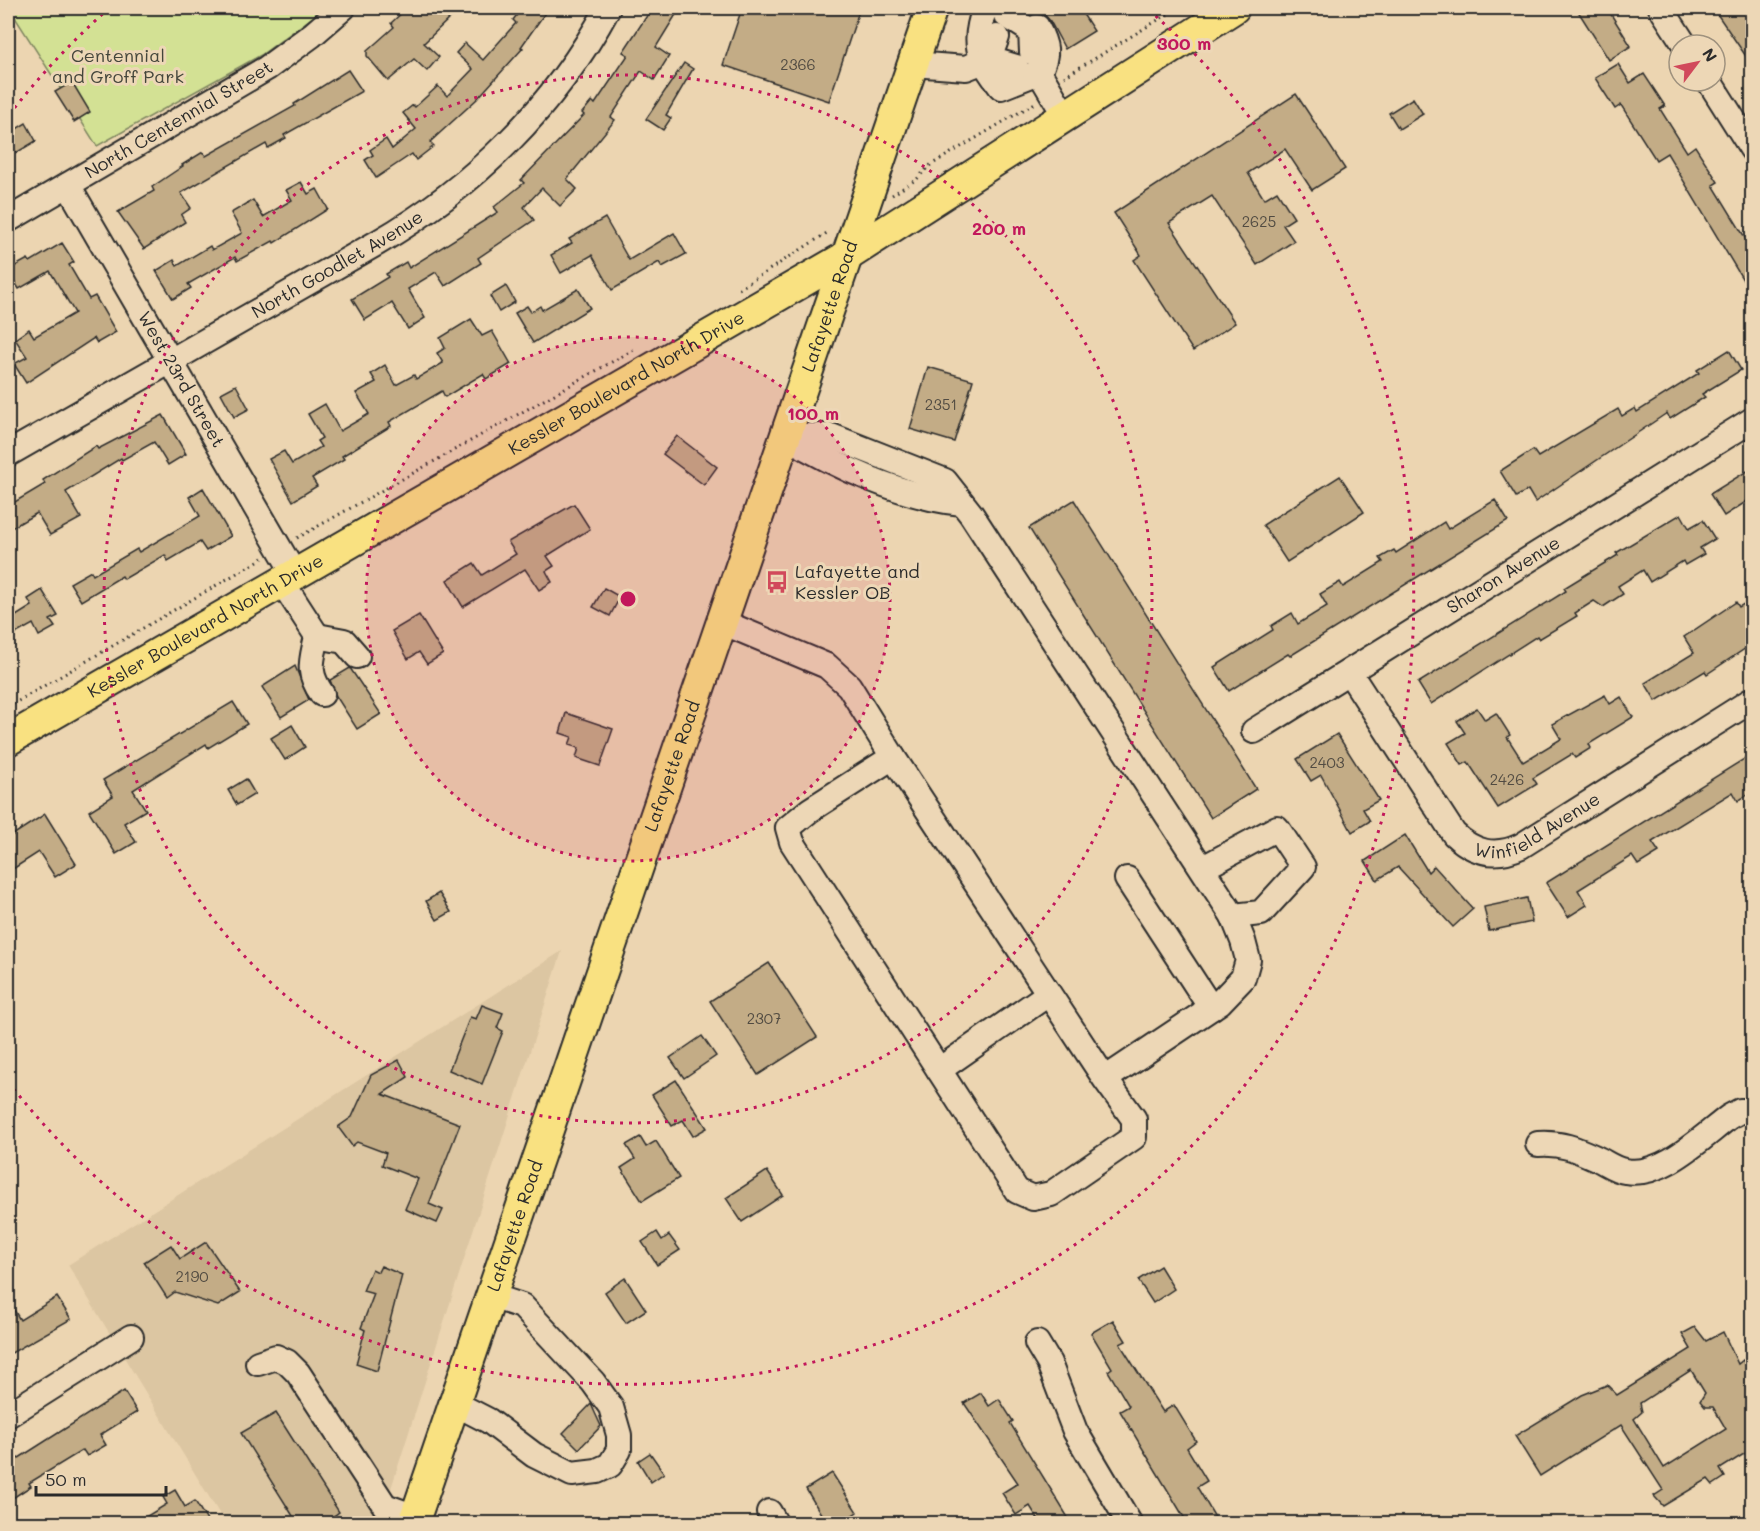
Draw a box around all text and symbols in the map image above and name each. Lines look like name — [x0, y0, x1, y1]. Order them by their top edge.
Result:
text: 300 m — [1157, 31, 1211, 55]
north arrow — [1667, 33, 1727, 93]
park label: Centennial and Groff Park — [52, 43, 184, 88]
text: N — [1698, 44, 1722, 66]
house number: 2366 — [780, 54, 816, 74]
street label: North Centennial Street — [80, 55, 277, 184]
street label: North Goodlet Avenue — [247, 204, 427, 323]
house number: 2625 — [1242, 211, 1276, 231]
text: 200 m — [972, 216, 1026, 240]
street label: Lafayette Road — [795, 237, 862, 375]
street label: Kessler Boulevard North Drive — [503, 305, 748, 460]
street label: West 23rd Street — [133, 307, 231, 451]
house number: 2351 — [925, 394, 957, 414]
text: 100 m — [787, 401, 839, 425]
street label: Sharon Avenue — [1442, 530, 1564, 619]
street label: Kessler Boulevard North Drive — [82, 548, 327, 703]
place label: Lafayette and Kessler OB — [795, 559, 920, 604]
bus stop icon: Lafayette and Kessler OB — [764, 569, 790, 595]
centre of rings — [618, 589, 638, 609]
street label: Lafayette Road — [638, 697, 705, 835]
house number: 2403 — [1309, 752, 1345, 772]
house number: 2426 — [1490, 769, 1524, 789]
street label: Winfield Avenue — [1472, 786, 1604, 864]
house number: 2307 — [747, 1008, 781, 1028]
street label: Lafayette Road — [481, 1157, 548, 1294]
house number: 2190 — [175, 1266, 209, 1286]
scale bar — [36, 1459, 166, 1497]
text: 50 m — [45, 1467, 87, 1491]

